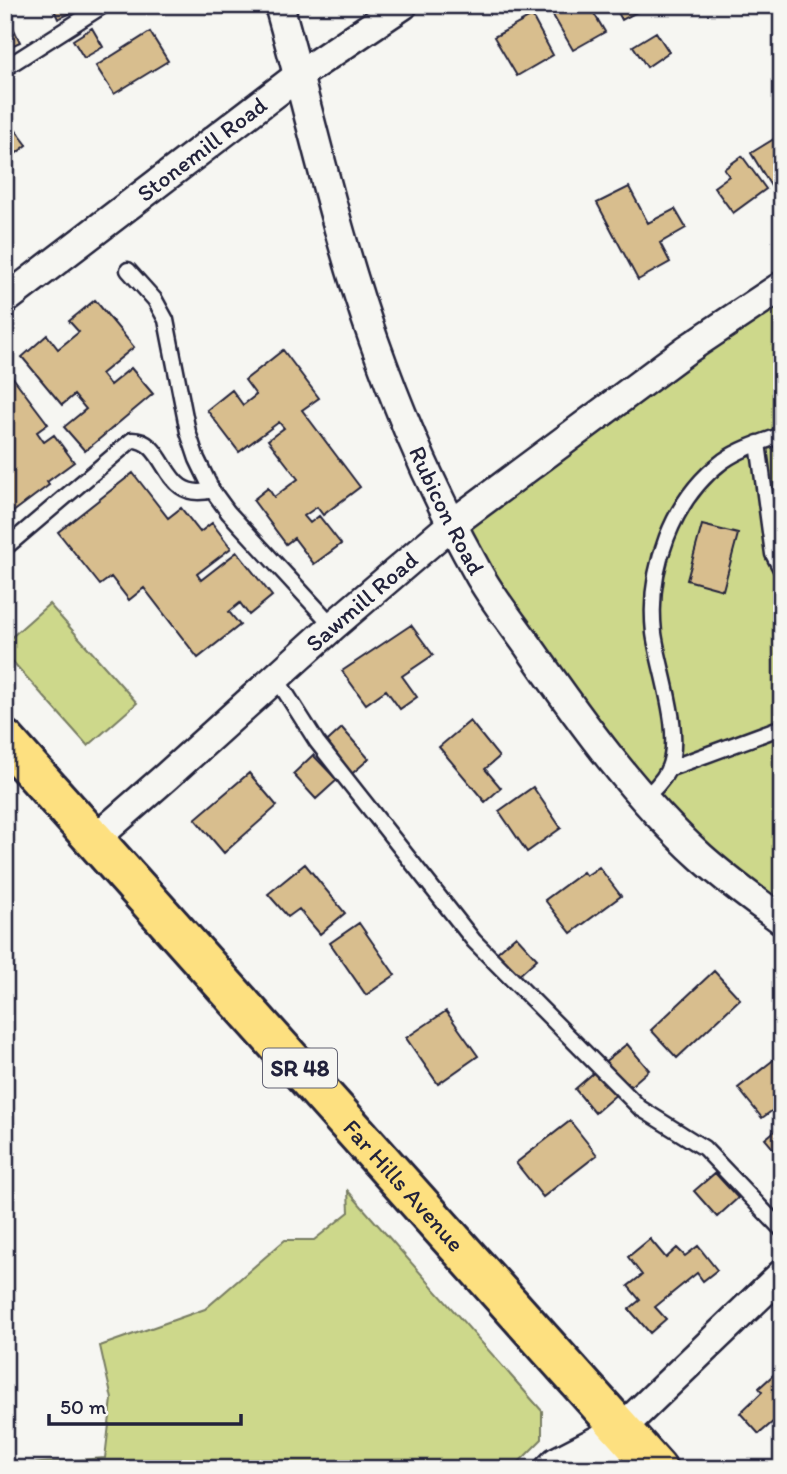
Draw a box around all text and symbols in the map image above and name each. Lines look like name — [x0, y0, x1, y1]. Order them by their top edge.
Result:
street label: Stonemill Road — [131, 90, 272, 208]
street label: Rubicon Road — [403, 442, 491, 580]
street label: Sawmill Road — [299, 545, 424, 658]
road number: SR 48 — [263, 1049, 337, 1088]
street label: Far Hills Avenue — [337, 1113, 471, 1258]
scale bar — [49, 1383, 242, 1427]
text: 50 m — [60, 1394, 107, 1419]

